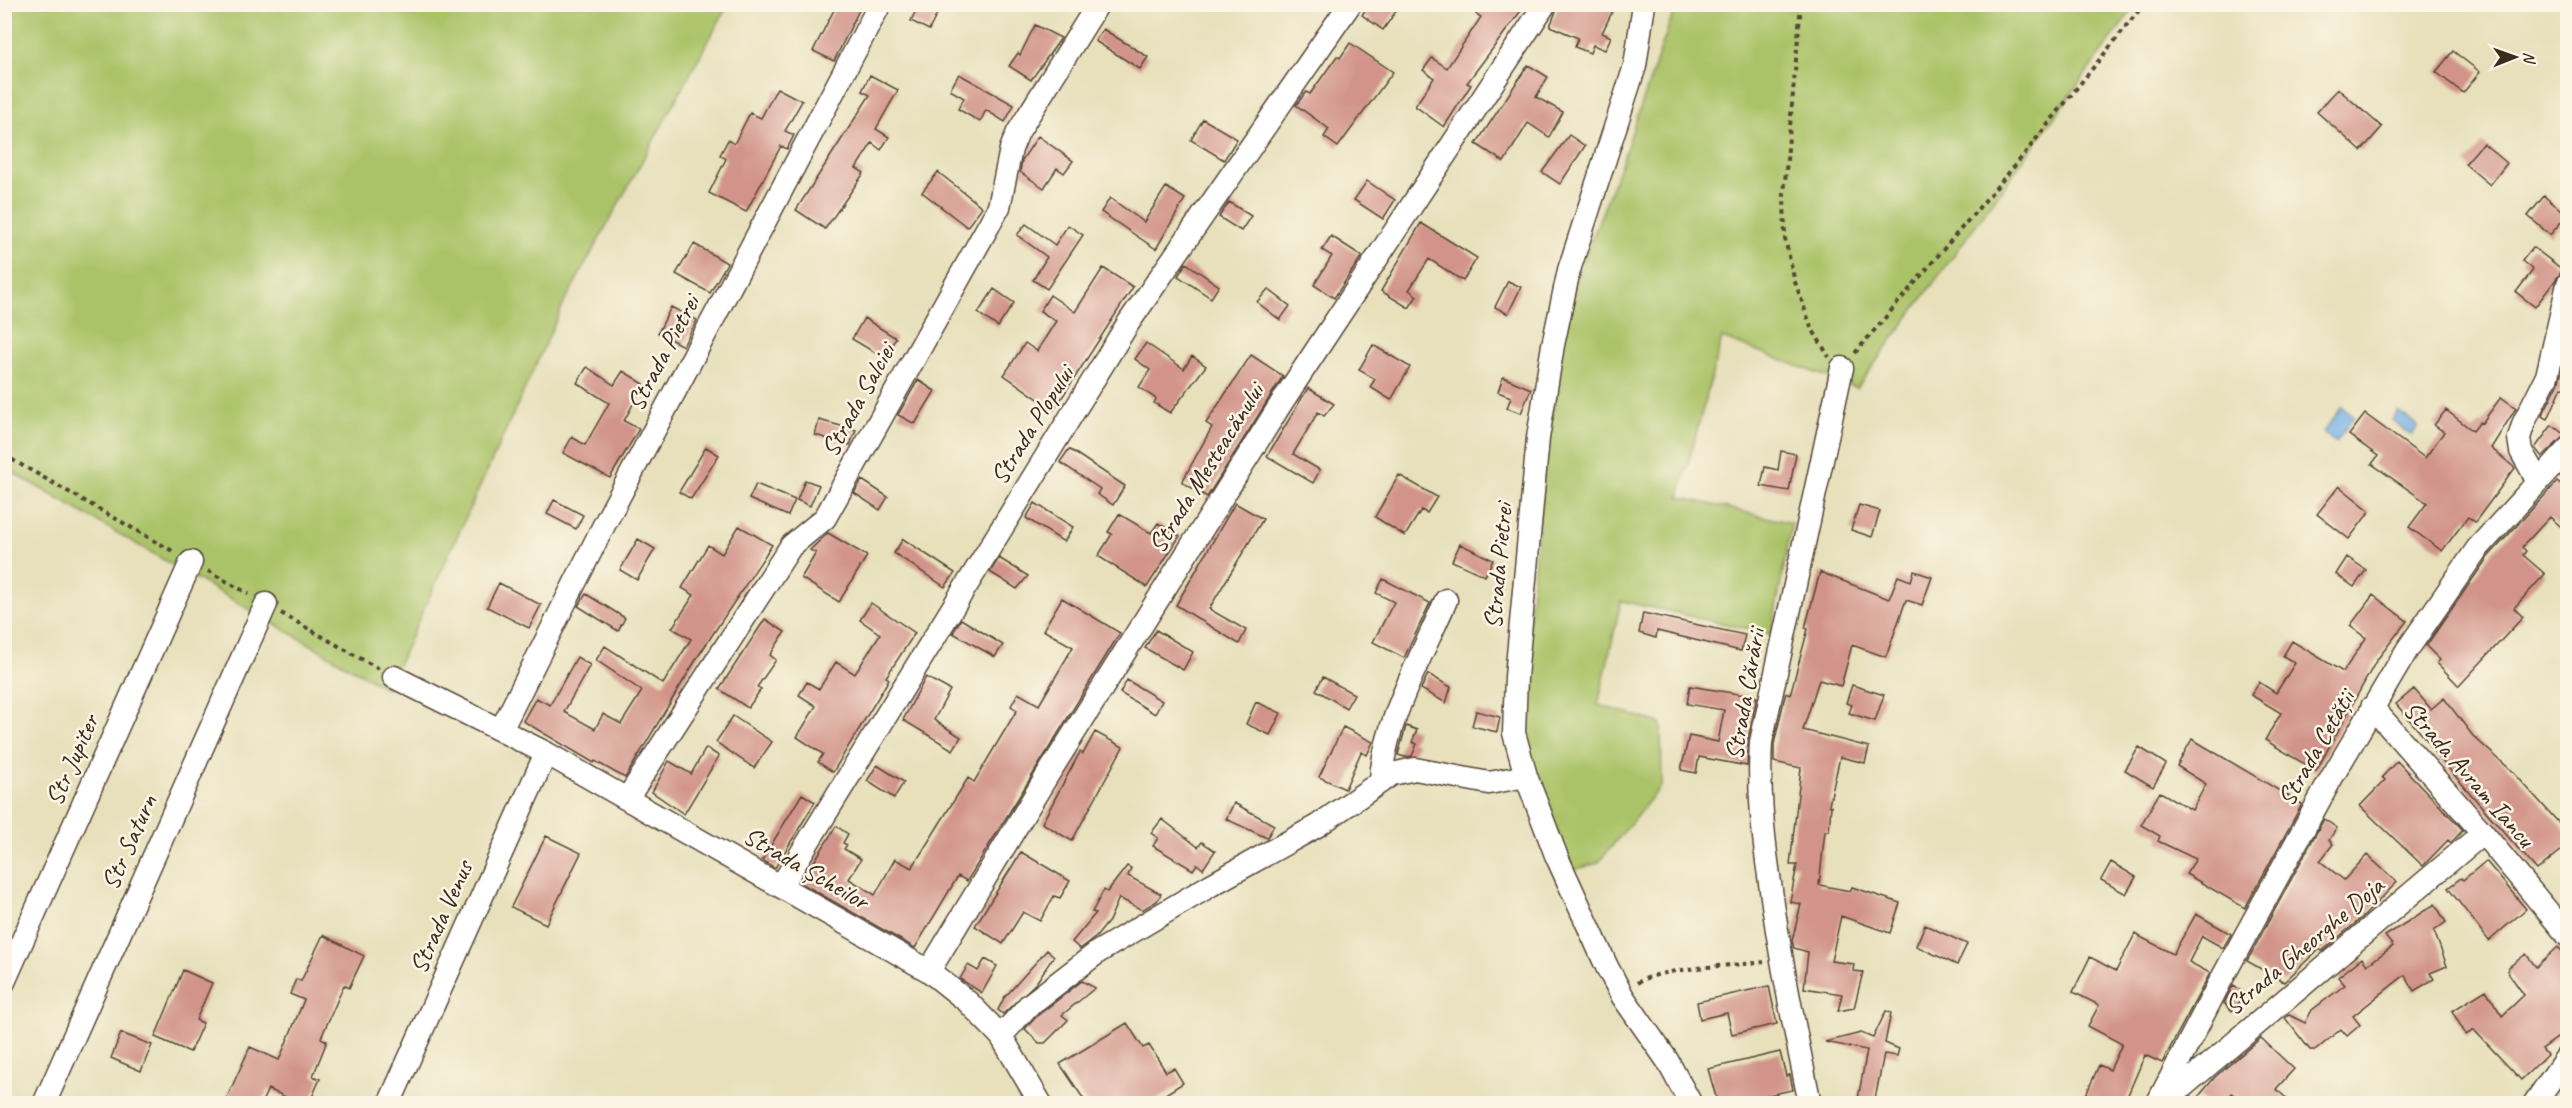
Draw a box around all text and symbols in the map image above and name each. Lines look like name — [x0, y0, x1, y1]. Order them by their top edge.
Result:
north arrow — [2485, 27, 2545, 87]
text: N — [2519, 52, 2539, 65]
street label: Strada Pietrei — [619, 287, 709, 416]
street label: Strada Salciei — [813, 335, 904, 462]
street label: Strada Plopului — [983, 357, 1083, 490]
street label: Strada Mesteacănului — [1141, 374, 1273, 559]
street label: Strada Pietrei — [1476, 499, 1520, 630]
street label: Strada Cărării — [1717, 623, 1773, 762]
street label: Strada Cetății — [2270, 681, 2364, 812]
street label: Strada Avram Iancu — [2396, 694, 2543, 856]
street label: Str Jupiter — [37, 708, 107, 811]
street label: Str Saturn — [93, 789, 165, 895]
street label: Strada Șcheilor — [737, 819, 877, 918]
street label: Strada Venus — [402, 854, 481, 978]
street label: Strada Gheorghe Doja — [2217, 869, 2392, 1022]

